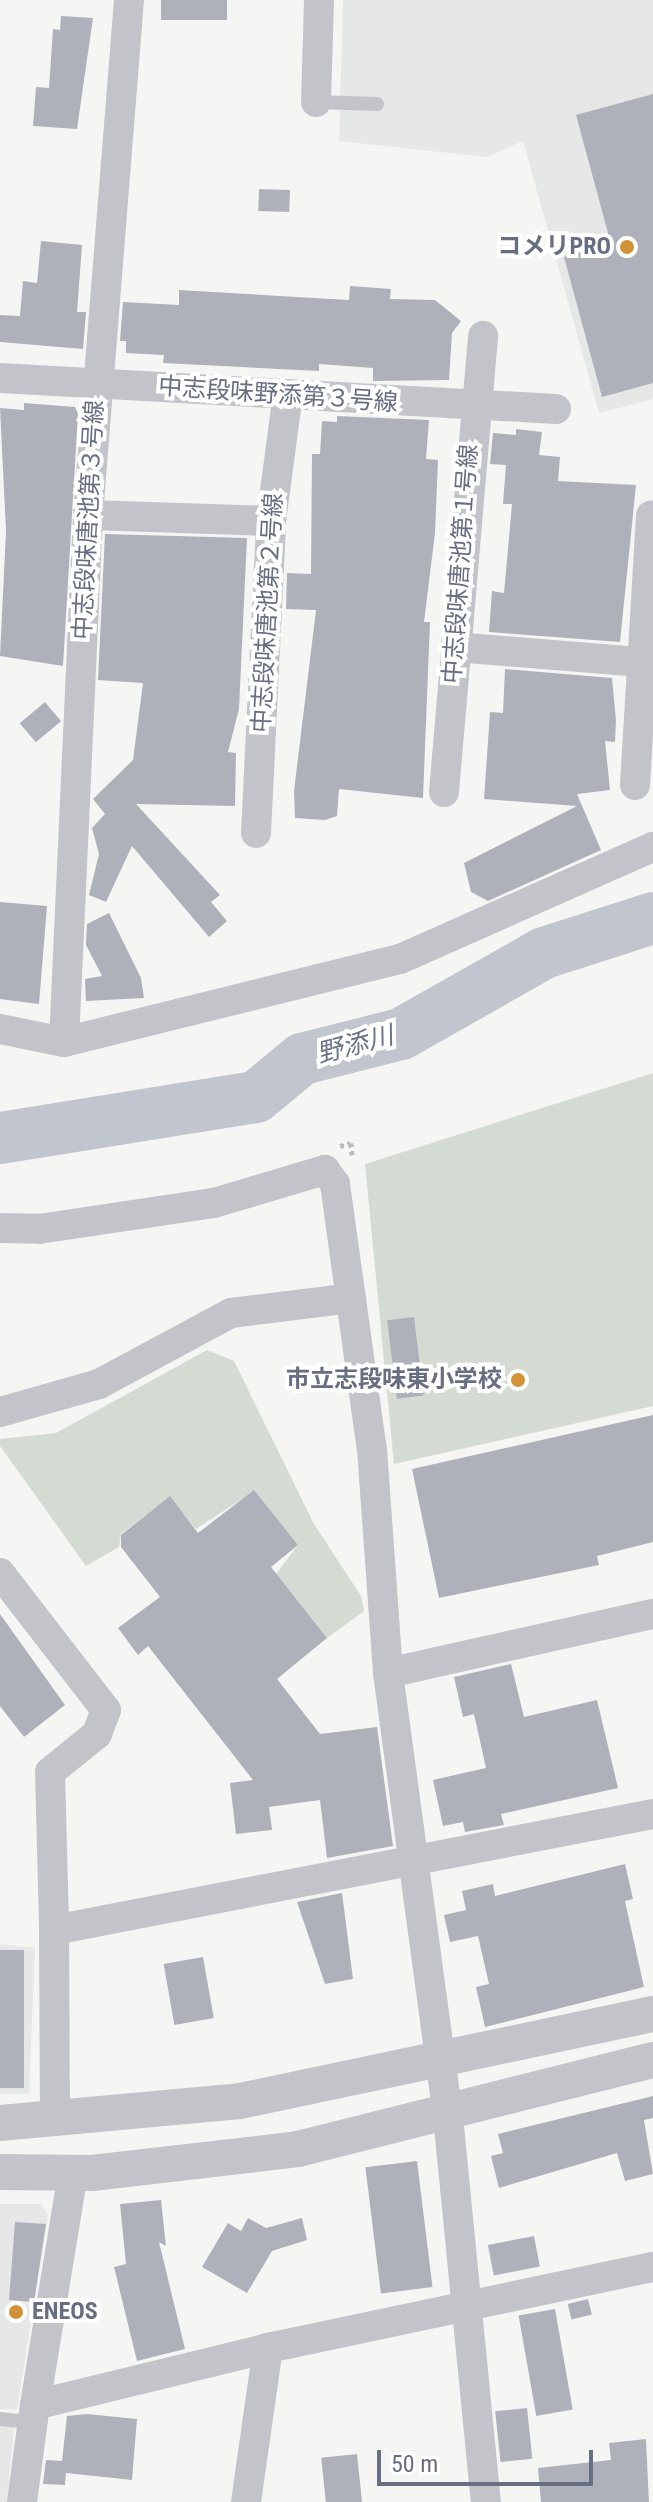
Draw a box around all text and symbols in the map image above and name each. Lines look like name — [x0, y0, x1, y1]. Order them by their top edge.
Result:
place label: コメリPRO — [498, 233, 611, 261]
marker: コメリPRO — [618, 238, 636, 256]
street label: 中志段味野添第３号線 — [157, 372, 399, 418]
street label: 中志段味唐池第３号線 — [68, 399, 110, 641]
street label: 中志段味唐池第１号線 — [438, 443, 484, 685]
street label: 中志段味唐池第２号線 — [247, 492, 289, 734]
water label: 野添川 — [313, 1020, 397, 1070]
place label: 市立志段味東小学校 — [286, 1366, 502, 1394]
marker: 市立志段味東小学校 — [509, 1371, 527, 1389]
place label: ENEOS — [32, 2298, 98, 2326]
marker: ENEOS — [7, 2303, 25, 2321]
scale bar — [381, 2434, 597, 2484]
text: 50 m — [391, 2450, 438, 2478]

